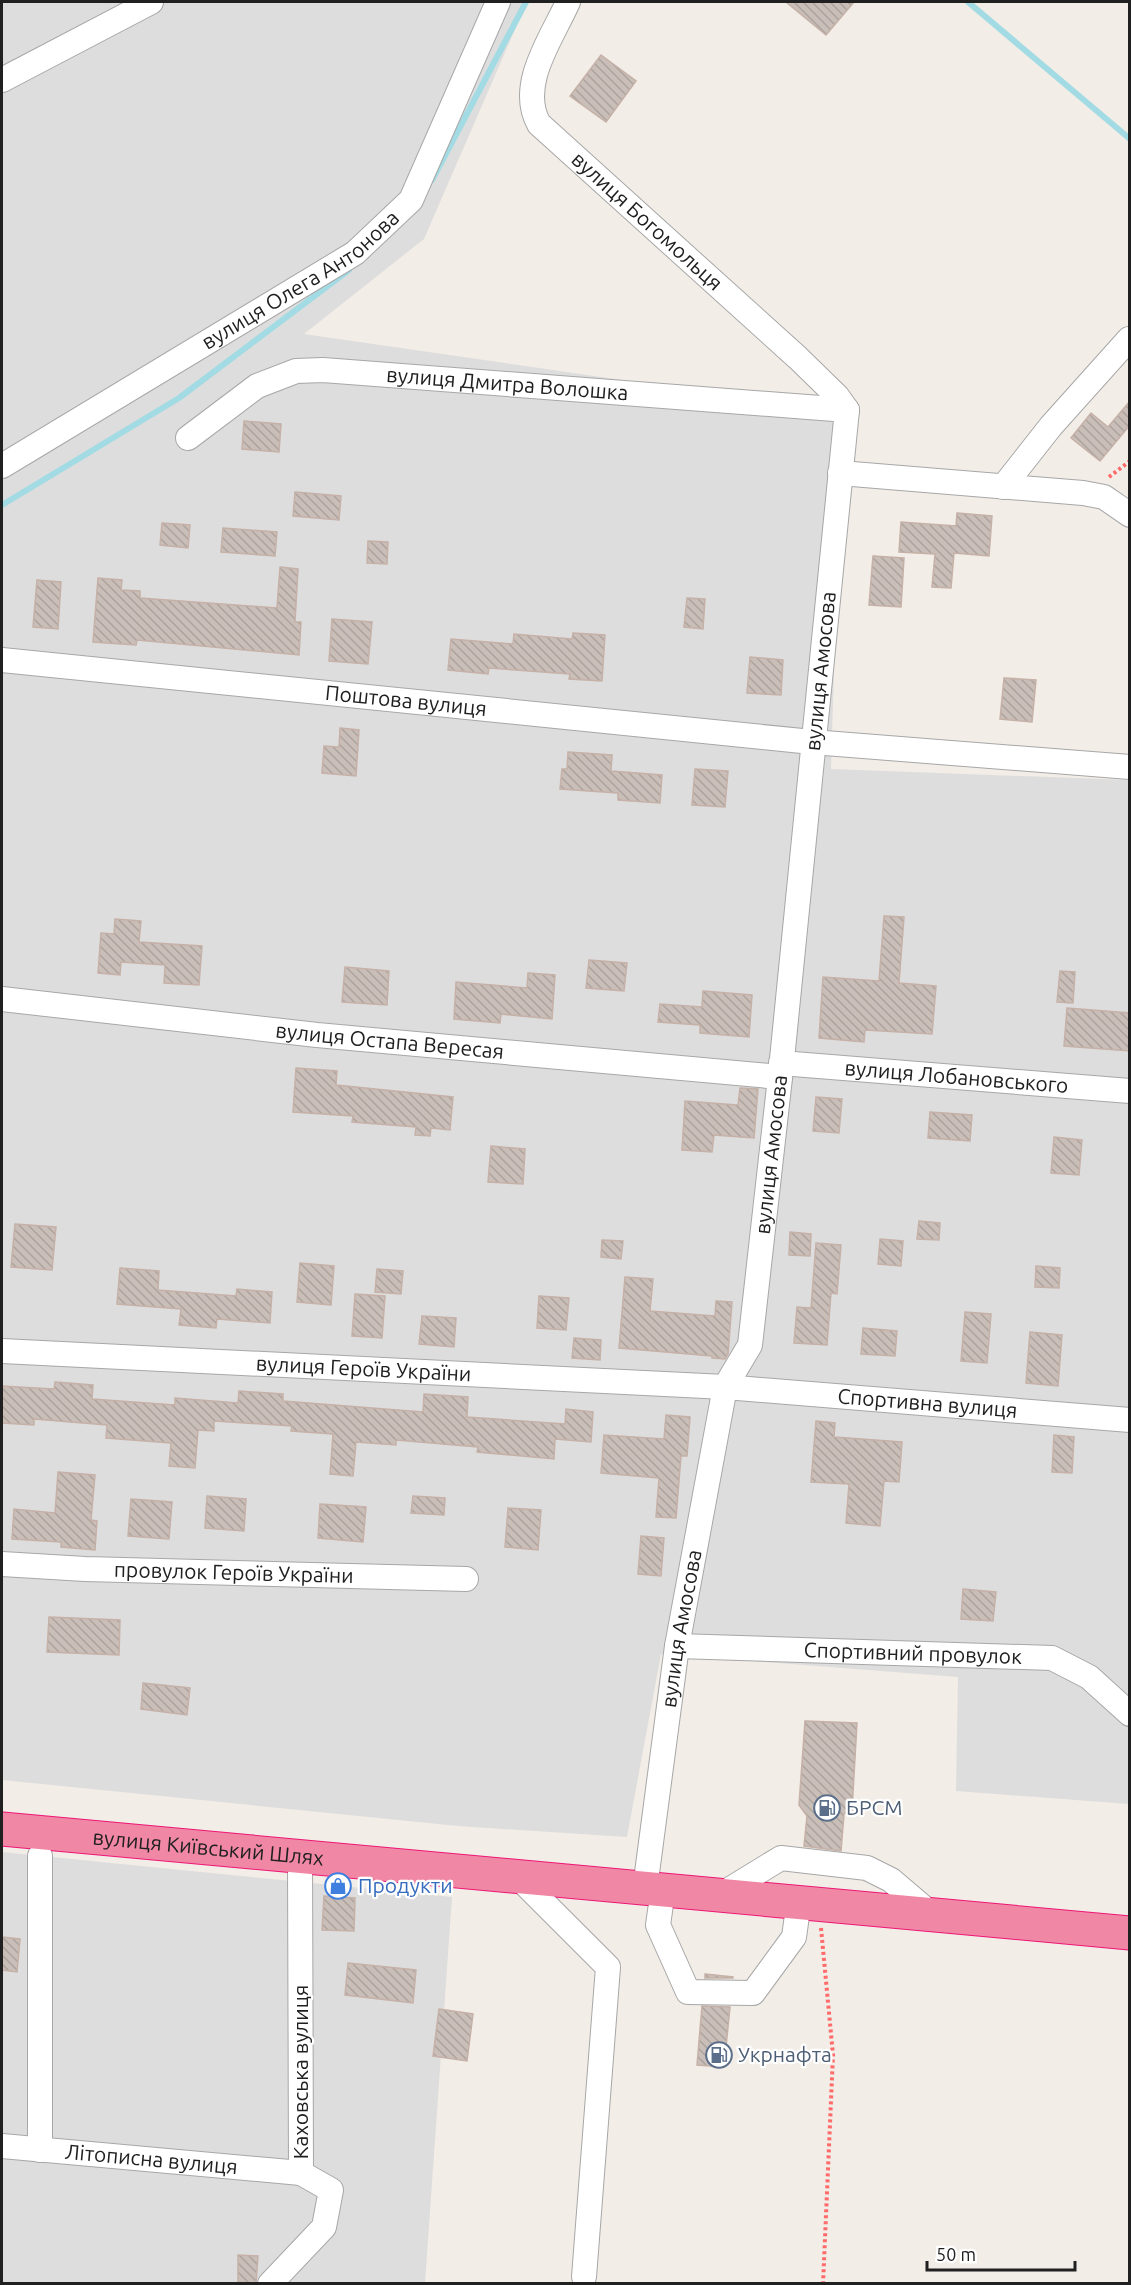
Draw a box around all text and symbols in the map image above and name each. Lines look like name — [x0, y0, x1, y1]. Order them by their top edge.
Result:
street label: вулиця Богомольця — [567, 146, 728, 295]
street label: вулиця Олега Антонова — [197, 205, 403, 354]
street label: вулиця Дмитра Волошка — [385, 362, 629, 404]
street label: вулиця Амосова — [800, 590, 840, 752]
street label: Поштова вулиця — [324, 680, 488, 720]
street label: вулиця Остапа Вересая — [274, 1017, 505, 1063]
street label: вулиця Лобановського — [844, 1055, 1069, 1097]
street label: вулиця Амосова — [750, 1074, 791, 1235]
street label: вулиця Героїв України — [255, 1351, 472, 1385]
street label: Спортивна вулиця — [837, 1383, 1018, 1422]
street label: вулиця Амосова — [656, 1547, 706, 1709]
street label: провулок Героїв України — [114, 1557, 354, 1587]
street label: Спортивний провулок — [803, 1637, 1023, 1668]
fuel station icon: БРСМ — [812, 1793, 842, 1823]
place label: БРСМ — [846, 1795, 903, 1819]
street label: вулиця Київський Шлях — [92, 1824, 325, 1870]
shop icon: Продукти — [323, 1871, 353, 1901]
place label: Продукти — [358, 1873, 453, 1897]
street label: Каховська вулиця — [288, 1985, 312, 2159]
fuel station icon: Укрнафта — [704, 2040, 734, 2070]
place label: Укрнафта — [738, 2042, 832, 2066]
street label: Літописна вулиця — [64, 2139, 239, 2178]
scale bar — [927, 2234, 1076, 2272]
text: 50 m — [936, 2244, 976, 2264]

